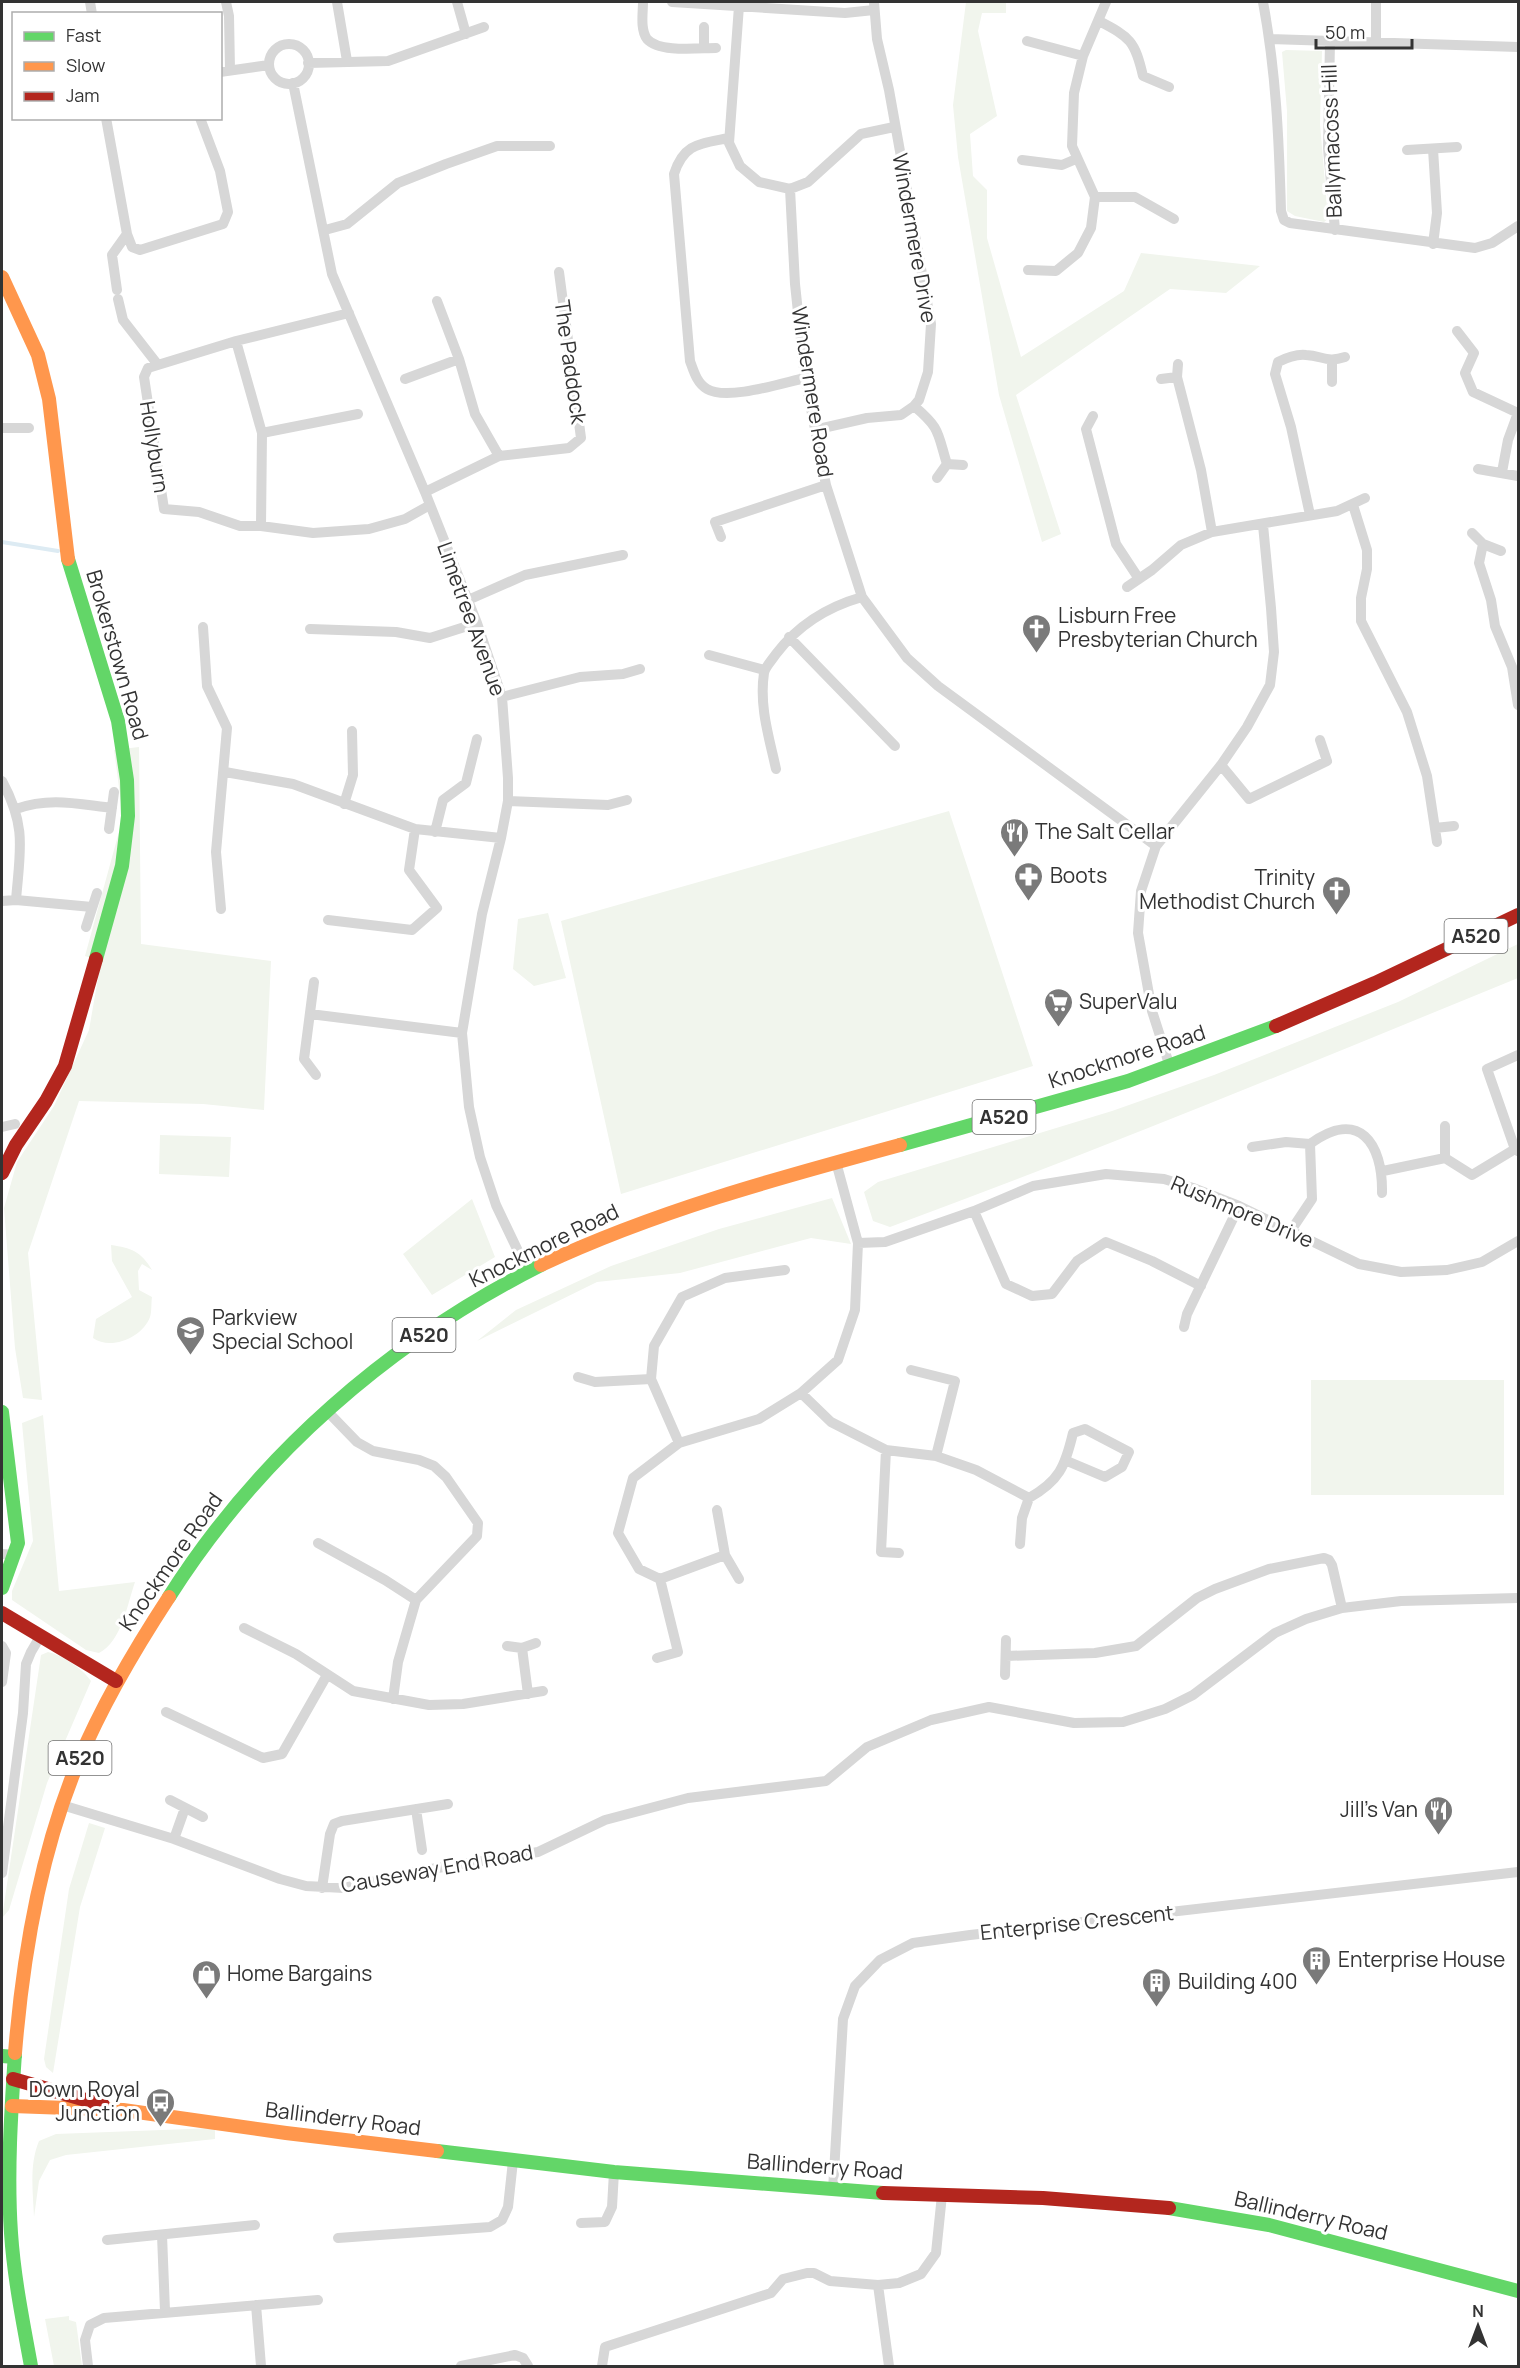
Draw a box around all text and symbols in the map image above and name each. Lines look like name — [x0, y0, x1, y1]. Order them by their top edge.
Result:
legend — [12, 12, 222, 120]
scale bar — [1316, 12, 1412, 50]
text: 50 m — [1325, 20, 1365, 44]
text: Fast — [66, 23, 101, 47]
text: Slow — [66, 53, 106, 77]
street label: Ballymacoss Hill — [1314, 64, 1348, 218]
text: Jam — [66, 83, 100, 107]
street label: Windermere Drive — [886, 151, 944, 325]
street label: The Paddock — [548, 298, 594, 426]
street label: Windermere Road — [786, 304, 840, 479]
street label: Hollyburn — [134, 399, 176, 495]
street label: Limetree Avenue — [431, 538, 513, 700]
street label: Brokerstown Road — [80, 566, 156, 743]
place label: Lisburn Free Presbyterian Church — [1058, 601, 1258, 653]
church icon: Lisburn Free Presbyterian Church — [1021, 612, 1053, 654]
restaurant icon: The Salt Cellar — [998, 816, 1030, 858]
place label: The Salt Cellar — [1035, 817, 1175, 845]
pharmacy icon: Boots — [1013, 860, 1045, 902]
place label: Boots — [1050, 861, 1107, 889]
place label: Trinity Methodist Church — [1139, 863, 1315, 915]
church icon: Trinity Methodist Church — [1320, 874, 1352, 916]
road number: A520 — [1444, 919, 1508, 953]
supermarket icon: SuperValu — [1042, 986, 1074, 1028]
place label: SuperValu — [1079, 987, 1177, 1015]
street label: Knockmore Road — [1045, 1018, 1209, 1095]
road number: A520 — [972, 1100, 1036, 1134]
street label: Rushmore Drive — [1167, 1168, 1318, 1254]
street label: Knockmore Road — [464, 1197, 623, 1293]
place label: Parkview Special School — [212, 1303, 353, 1355]
school or university icon: Parkview Special School — [175, 1314, 207, 1356]
road number: A520 — [392, 1318, 456, 1352]
street label: Knockmore Road — [112, 1487, 228, 1636]
road number: A520 — [48, 1741, 112, 1775]
restaurant icon: Jill's Van — [1423, 1794, 1455, 1836]
place label: Jill's Van — [1340, 1795, 1418, 1823]
street label: Causeway End Road — [339, 1837, 535, 1899]
street label: Enterprise Crescent — [979, 1898, 1175, 1946]
building icon: Enterprise House — [1301, 1944, 1333, 1986]
place label: Enterprise House — [1338, 1945, 1505, 1973]
shop icon: Home Bargains — [190, 1958, 222, 2000]
place label: Home Bargains — [227, 1959, 372, 1987]
building icon: Building 400 — [1141, 1966, 1173, 2008]
place label: Building 400 — [1178, 1967, 1298, 1995]
place label: Down Royal Junction — [29, 2075, 140, 2127]
bus stop icon: Down Royal Junction — [145, 2086, 177, 2128]
street label: Ballinderry Road — [264, 2095, 422, 2141]
street label: Ballinderry Road — [746, 2147, 904, 2185]
street label: Ballinderry Road — [1232, 2184, 1391, 2246]
north arrow — [1448, 2296, 1508, 2356]
text: N — [1472, 2300, 1484, 2322]

